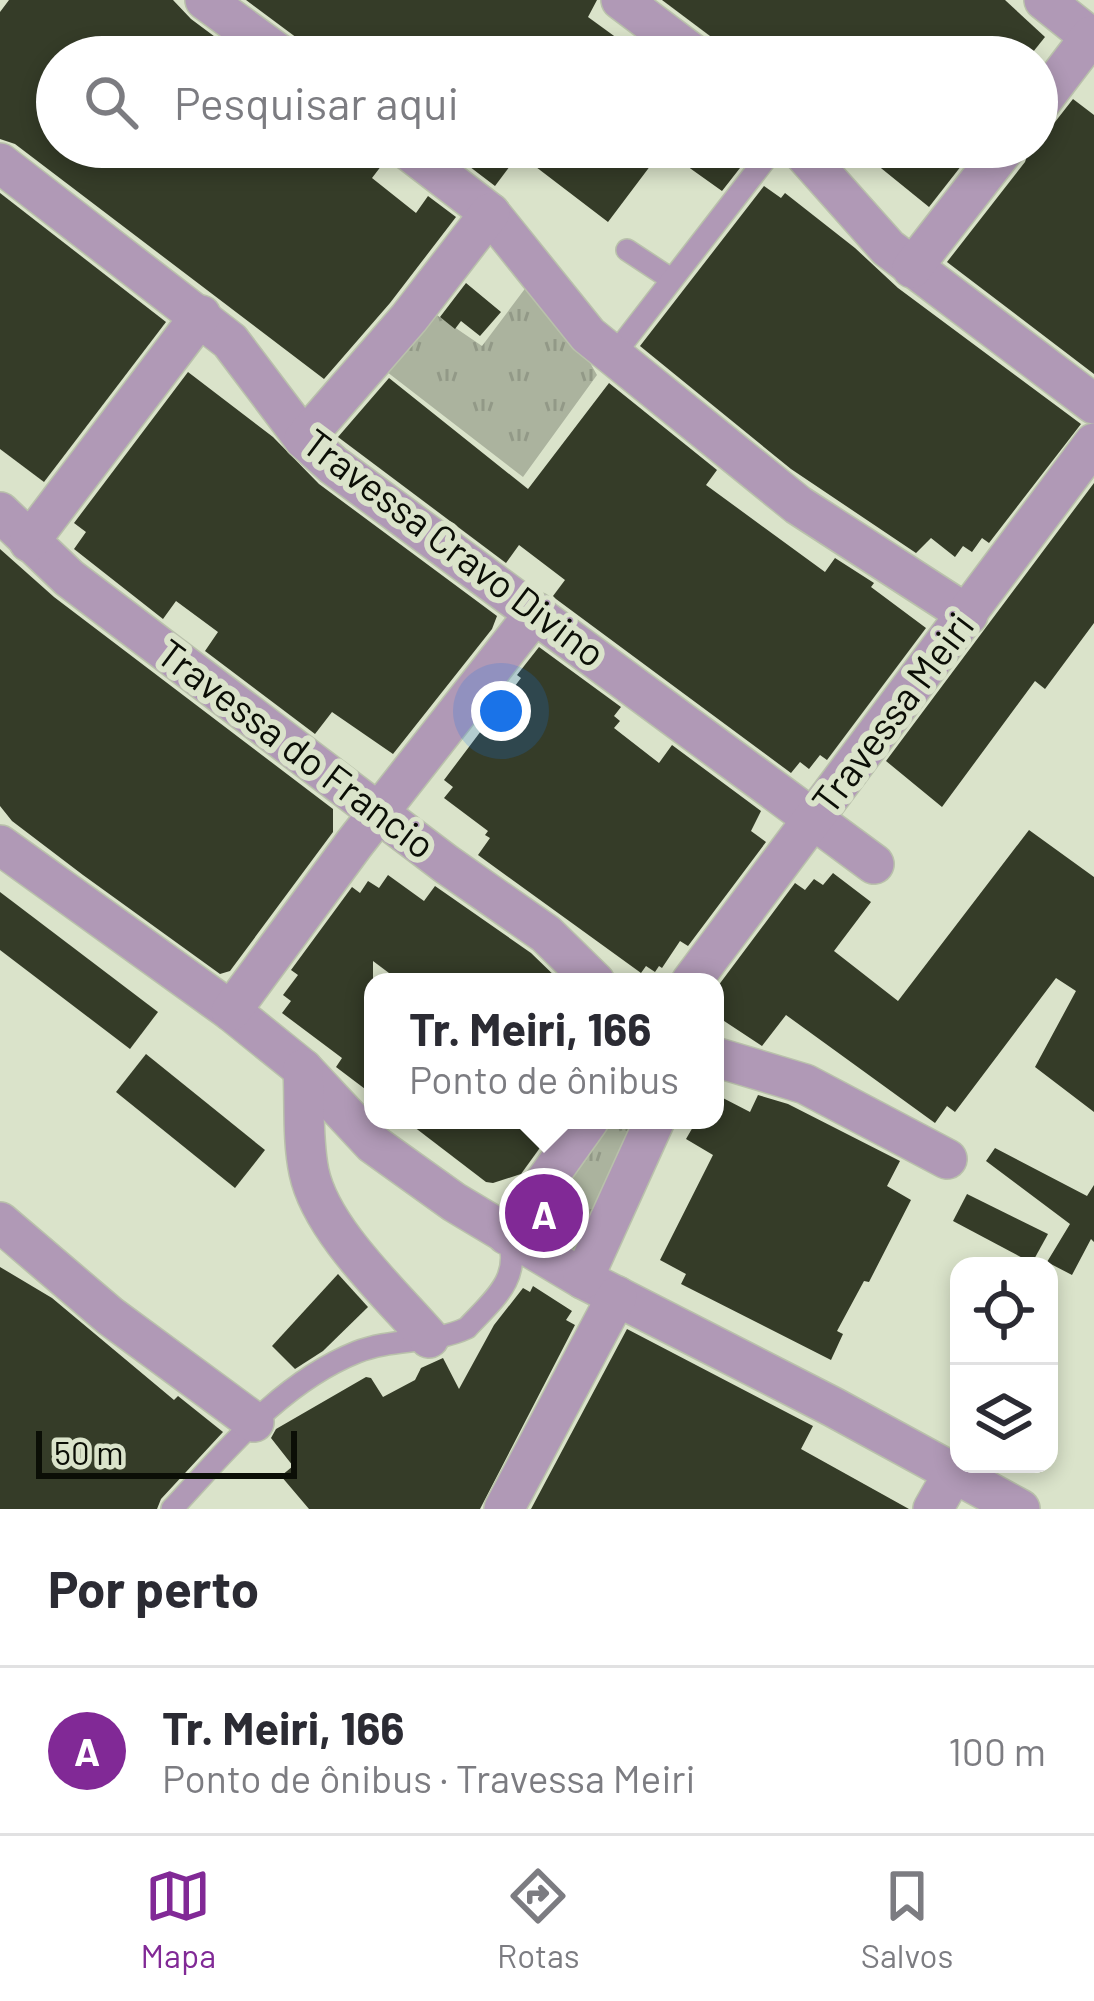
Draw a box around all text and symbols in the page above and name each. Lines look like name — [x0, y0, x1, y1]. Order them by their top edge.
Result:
search box — [36, 36, 1058, 168]
icon: search — [78, 69, 144, 135]
text: Pesquisar aqui — [174, 75, 459, 129]
street label: Travessa Cravo Divino — [295, 418, 615, 676]
street label: Travessa Meiri — [801, 602, 983, 822]
street label: Travessa do Francio — [149, 628, 445, 867]
your location — [471, 681, 531, 741]
popup — [364, 973, 724, 1129]
text: Tr. Meiri, 166 — [409, 1001, 651, 1055]
text: Ponto de ônibus — [409, 1055, 679, 1102]
pin: A — [505, 1168, 583, 1258]
map controls — [950, 1257, 1058, 1473]
button: locate — [950, 1257, 1058, 1365]
button: layers — [950, 1365, 1058, 1473]
scale bar — [36, 1425, 297, 1478]
text: 50 m — [54, 1432, 124, 1472]
text: Por perto — [48, 1557, 259, 1618]
text: Tr. Meiri, 166 — [162, 1700, 404, 1754]
text: A — [74, 1727, 100, 1774]
text: 100 m — [948, 1727, 1046, 1774]
text: Ponto de ônibus · Travessa Meiri — [162, 1754, 695, 1801]
tab: Mapa — [141, 1863, 216, 1975]
tab: Rotas — [497, 1863, 580, 1975]
tab: Salvos — [861, 1863, 953, 1975]

